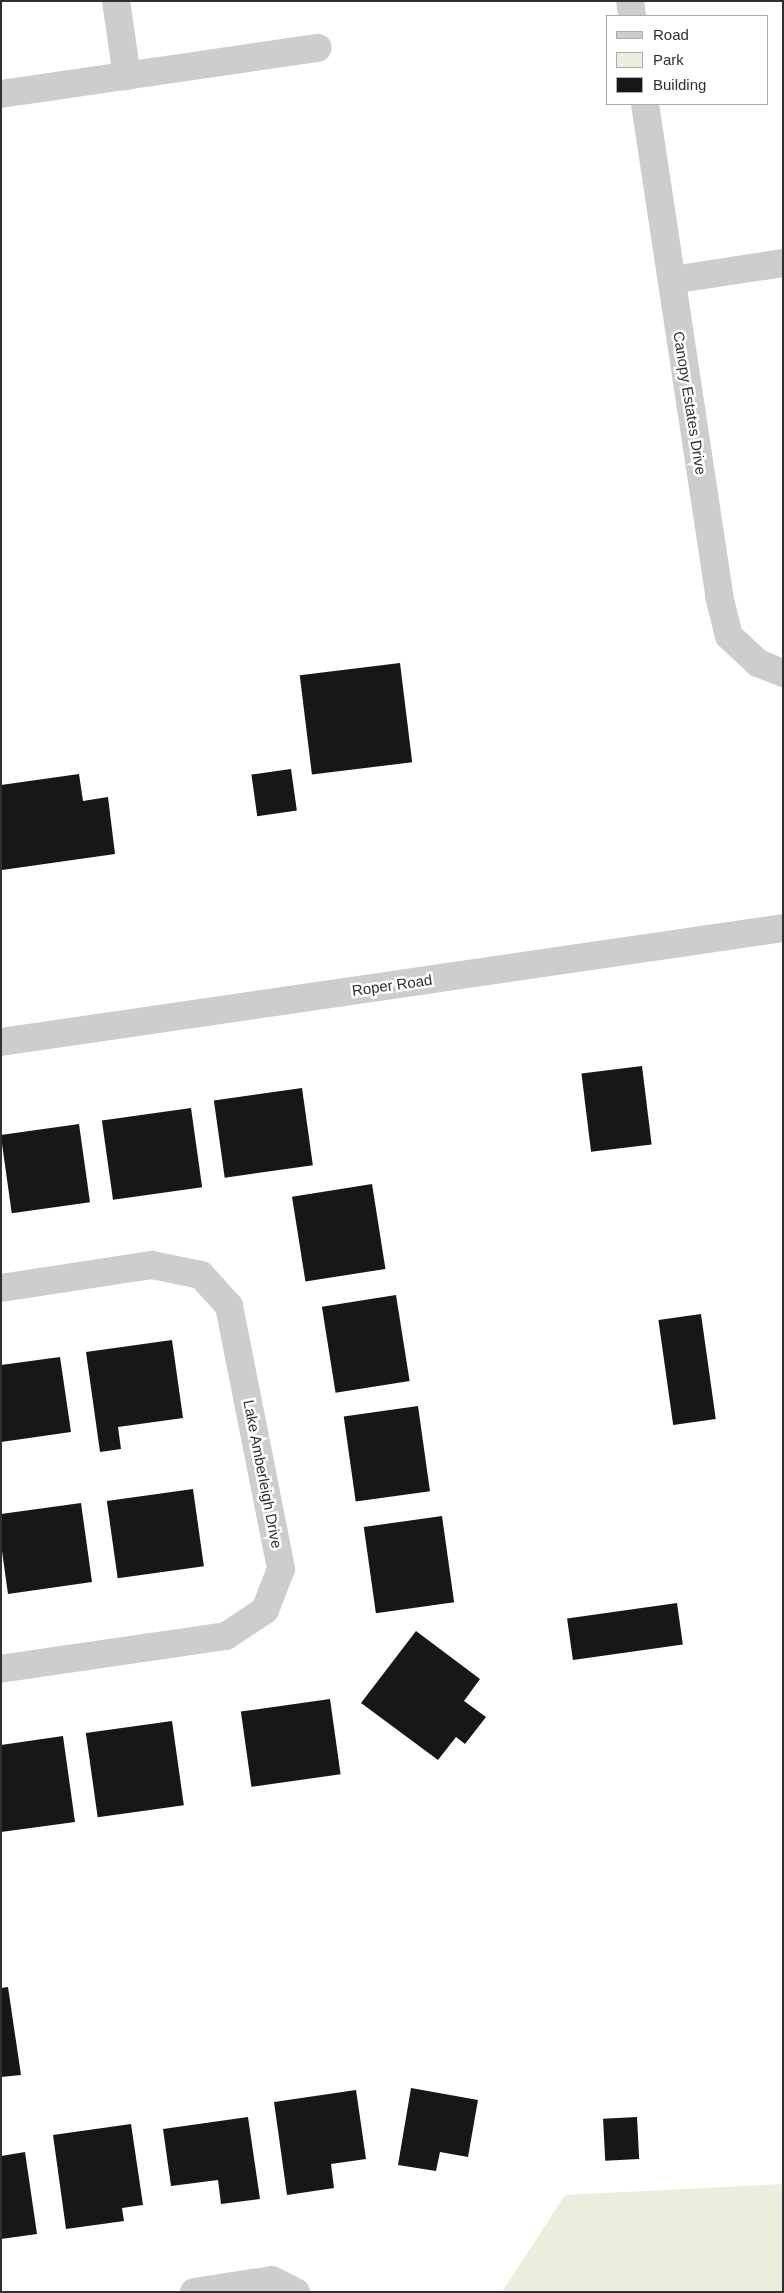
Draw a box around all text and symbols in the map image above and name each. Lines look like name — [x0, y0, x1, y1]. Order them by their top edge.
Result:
legend — [606, 15, 769, 105]
text: Road — [653, 26, 689, 43]
text: Park — [653, 51, 684, 68]
text: Building — [653, 76, 706, 93]
street label: Canopy Estates Drive — [670, 330, 710, 476]
street label: Roper Road — [351, 970, 433, 1000]
street label: Lake Amberleigh Drive — [240, 1398, 286, 1550]

